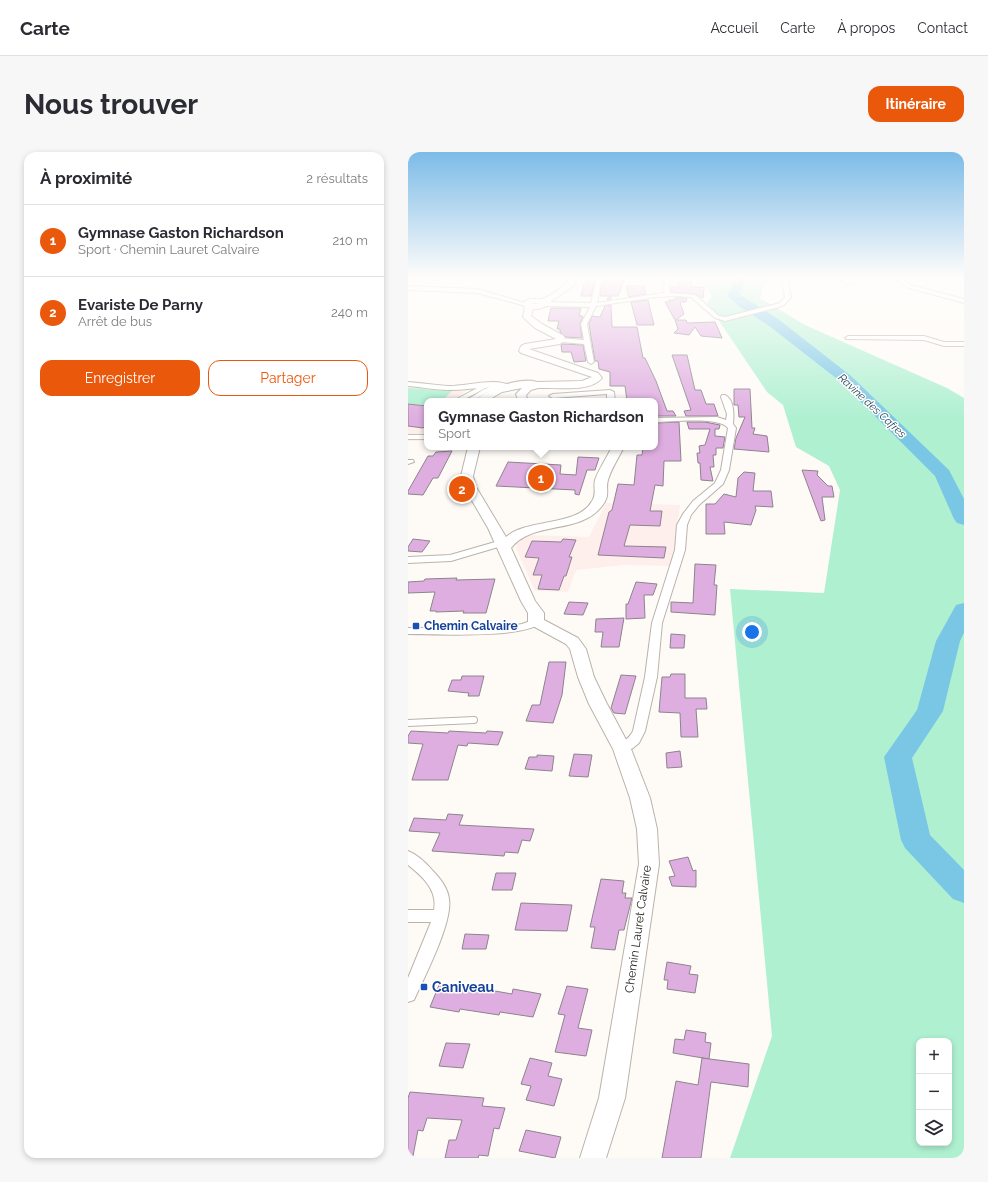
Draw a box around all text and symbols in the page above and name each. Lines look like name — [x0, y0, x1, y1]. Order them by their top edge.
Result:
text: Carte — [20, 17, 70, 39]
text: Accueil — [710, 20, 758, 36]
text: Carte — [780, 20, 815, 36]
text: À propos — [837, 20, 895, 36]
text: Contact — [917, 20, 968, 36]
button: Itinéraire — [868, 86, 964, 122]
text: Nous trouver — [24, 88, 198, 121]
text: À proximité — [40, 168, 132, 188]
text: 2 résultats — [306, 171, 368, 186]
text: Gymnase Gaston Richardson — [78, 224, 284, 242]
text: 1 — [50, 233, 56, 248]
text: 210 m — [332, 233, 368, 248]
text: Sport · Chemin Lauret Calvaire — [78, 242, 259, 257]
text: Evariste De Parny — [78, 296, 203, 314]
text: 2 — [49, 305, 57, 320]
text: 240 m — [331, 305, 368, 320]
text: Arrêt de bus — [78, 314, 152, 329]
button: Enregistrer — [40, 360, 200, 396]
button: Partager — [208, 360, 368, 396]
water label: Ravine des Cafres — [835, 371, 909, 441]
popup — [424, 398, 658, 450]
text: Gymnase Gaston Richardson — [438, 408, 644, 426]
text: Sport — [438, 426, 471, 441]
pin: 1 — [528, 463, 554, 493]
pin: 2 — [449, 474, 475, 504]
place label: Chemin Calvaire — [424, 619, 518, 633]
marker: Chemin Calvaire — [411, 621, 421, 631]
your location — [742, 622, 762, 642]
street label: Chemin Lauret Calvaire — [622, 864, 654, 994]
place label: Caniveau — [432, 979, 495, 995]
marker: Caniveau — [419, 982, 429, 992]
map controls — [916, 1038, 952, 1146]
button: + — [916, 1038, 952, 1074]
button: − — [916, 1074, 952, 1110]
button: layers — [916, 1110, 952, 1146]

